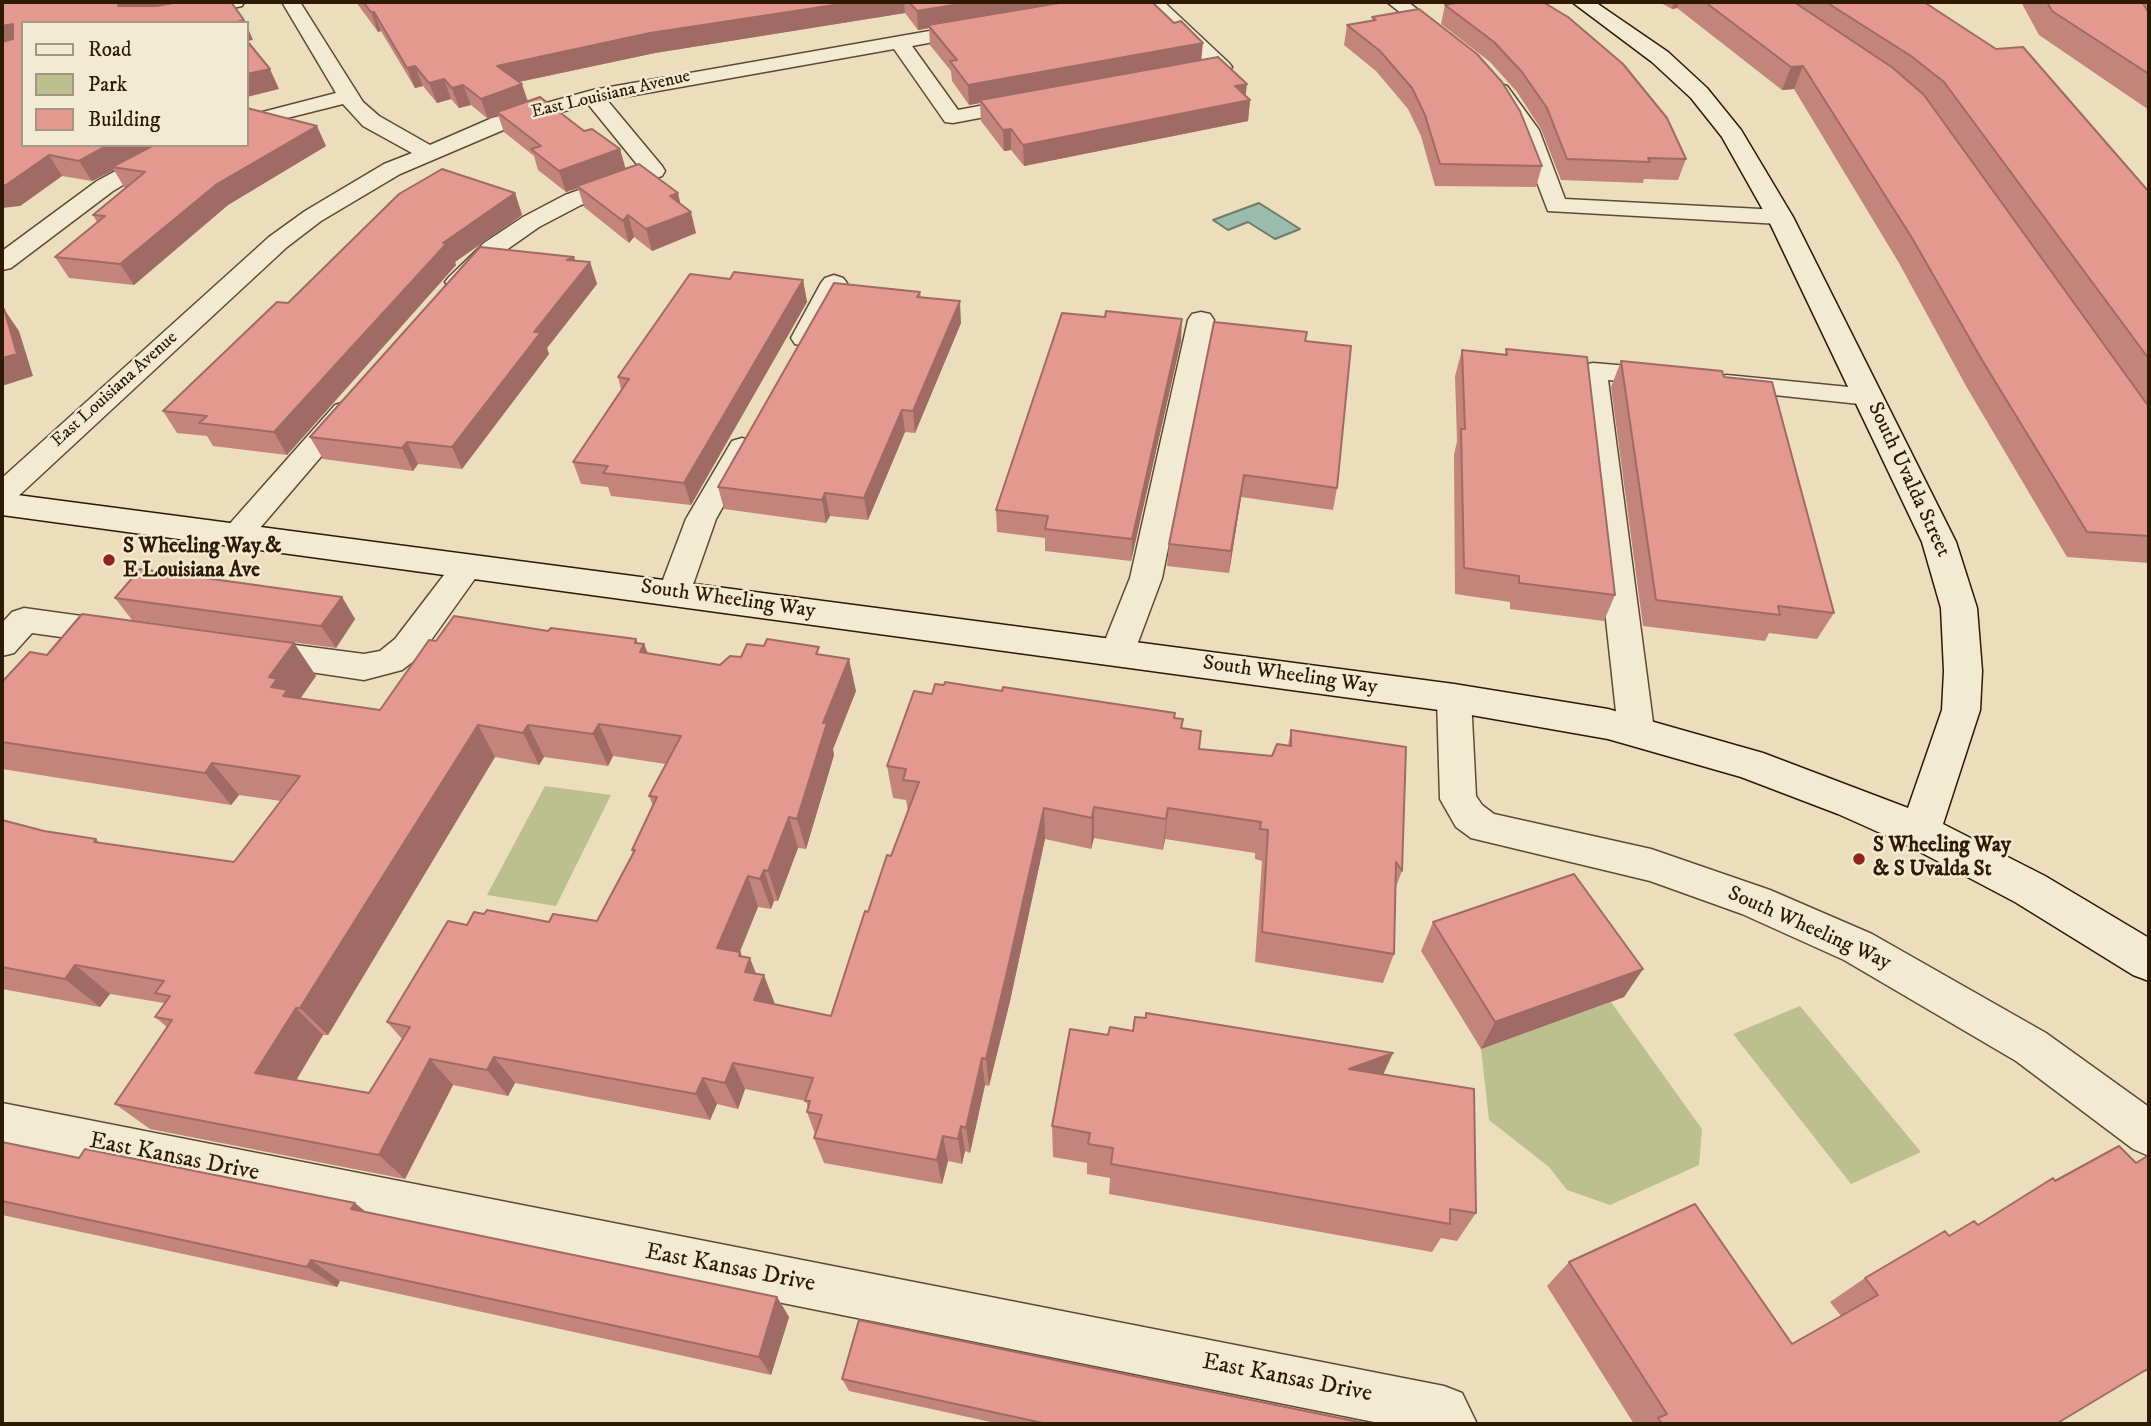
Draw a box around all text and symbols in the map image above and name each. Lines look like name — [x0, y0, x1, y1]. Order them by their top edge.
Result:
legend — [21, 21, 248, 147]
text: Road — [88, 37, 132, 63]
street label: East Louisiana Avenue — [530, 66, 692, 124]
text: Park — [88, 72, 127, 98]
text: Building — [88, 107, 160, 133]
street label: East Louisiana Avenue — [48, 328, 182, 452]
street label: South Uvalda Street — [1861, 399, 1955, 561]
place label: S Wheeling Way & E Louisiana Ave — [123, 535, 282, 585]
marker: S Wheeling Way & E Louisiana Ave — [101, 552, 117, 568]
street label: South Wheeling Way — [639, 575, 817, 625]
street label: South Wheeling Way — [1201, 651, 1379, 701]
place label: S Wheeling Way & S Uvalda St — [1873, 834, 2011, 884]
marker: S Wheeling Way & S Uvalda St — [1851, 851, 1867, 867]
street label: South Wheeling Way — [1724, 882, 1894, 976]
street label: East Kansas Drive — [87, 1127, 261, 1189]
street label: East Kansas Drive — [643, 1238, 817, 1300]
street label: East Kansas Drive — [1200, 1348, 1374, 1410]

